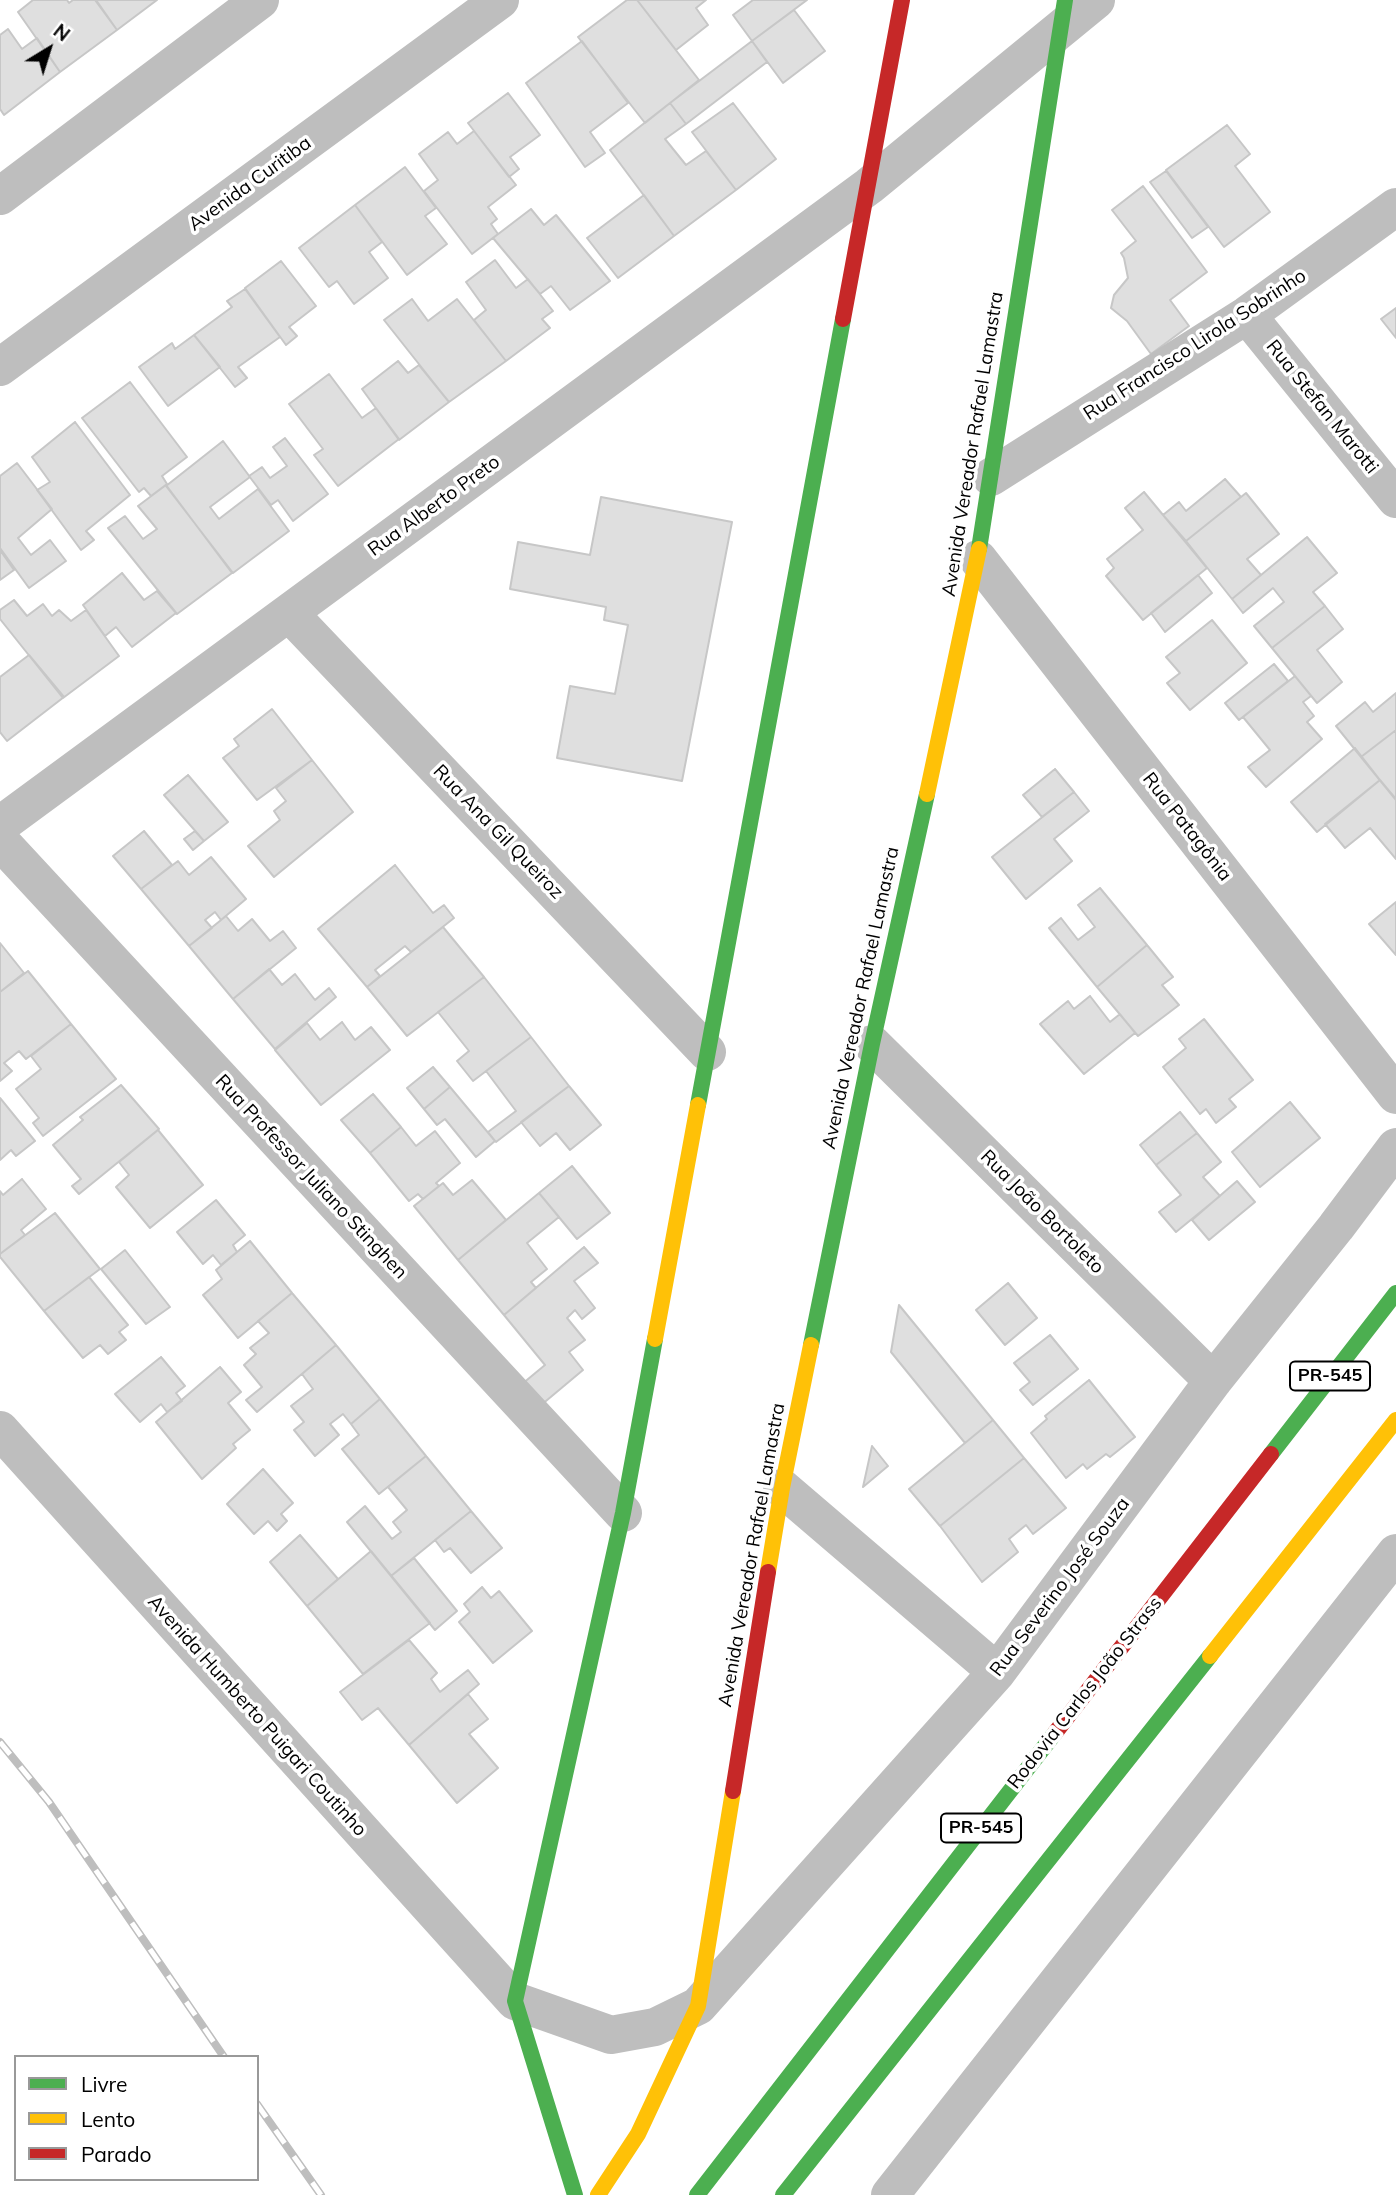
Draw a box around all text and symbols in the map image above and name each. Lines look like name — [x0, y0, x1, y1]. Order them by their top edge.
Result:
north arrow — [14, 14, 84, 84]
text: N — [49, 19, 75, 46]
street label: Avenida Curitiba — [184, 132, 316, 236]
street label: Rua Francisco Lirola Sobrinho — [1079, 264, 1311, 426]
street label: Avenida Vereador Rafael Lamastra — [938, 290, 1008, 598]
street label: Rua Stefan Marotti — [1261, 335, 1383, 479]
street label: Rua Alberto Preto — [364, 451, 504, 561]
street label: Rua Ana Gil Queiroz — [428, 760, 568, 904]
street label: Rua Patagônia — [1138, 768, 1236, 886]
street label: Avenida Vereador Rafael Lamastra — [818, 845, 904, 1151]
street label: Rua Professor Juliano Stinghen — [210, 1070, 412, 1284]
street label: Rua João Bortoleto — [975, 1145, 1109, 1279]
road number: PR-545 — [1290, 1362, 1370, 1391]
street label: Avenida Vereador Rafael Lamastra — [714, 1401, 790, 1709]
street label: Rua Severino José Souza — [985, 1493, 1135, 1681]
street label: Avenida Humberto Puigari Coutinho — [143, 1591, 371, 1841]
street label: Rodovia Carlos João Strass — [1003, 1592, 1167, 1794]
road number: PR-545 — [941, 1814, 1021, 1842]
legend — [14, 2055, 259, 2181]
text: Livre — [81, 2071, 128, 2097]
text: Lento — [81, 2106, 135, 2132]
text: Parado — [81, 2141, 151, 2167]

